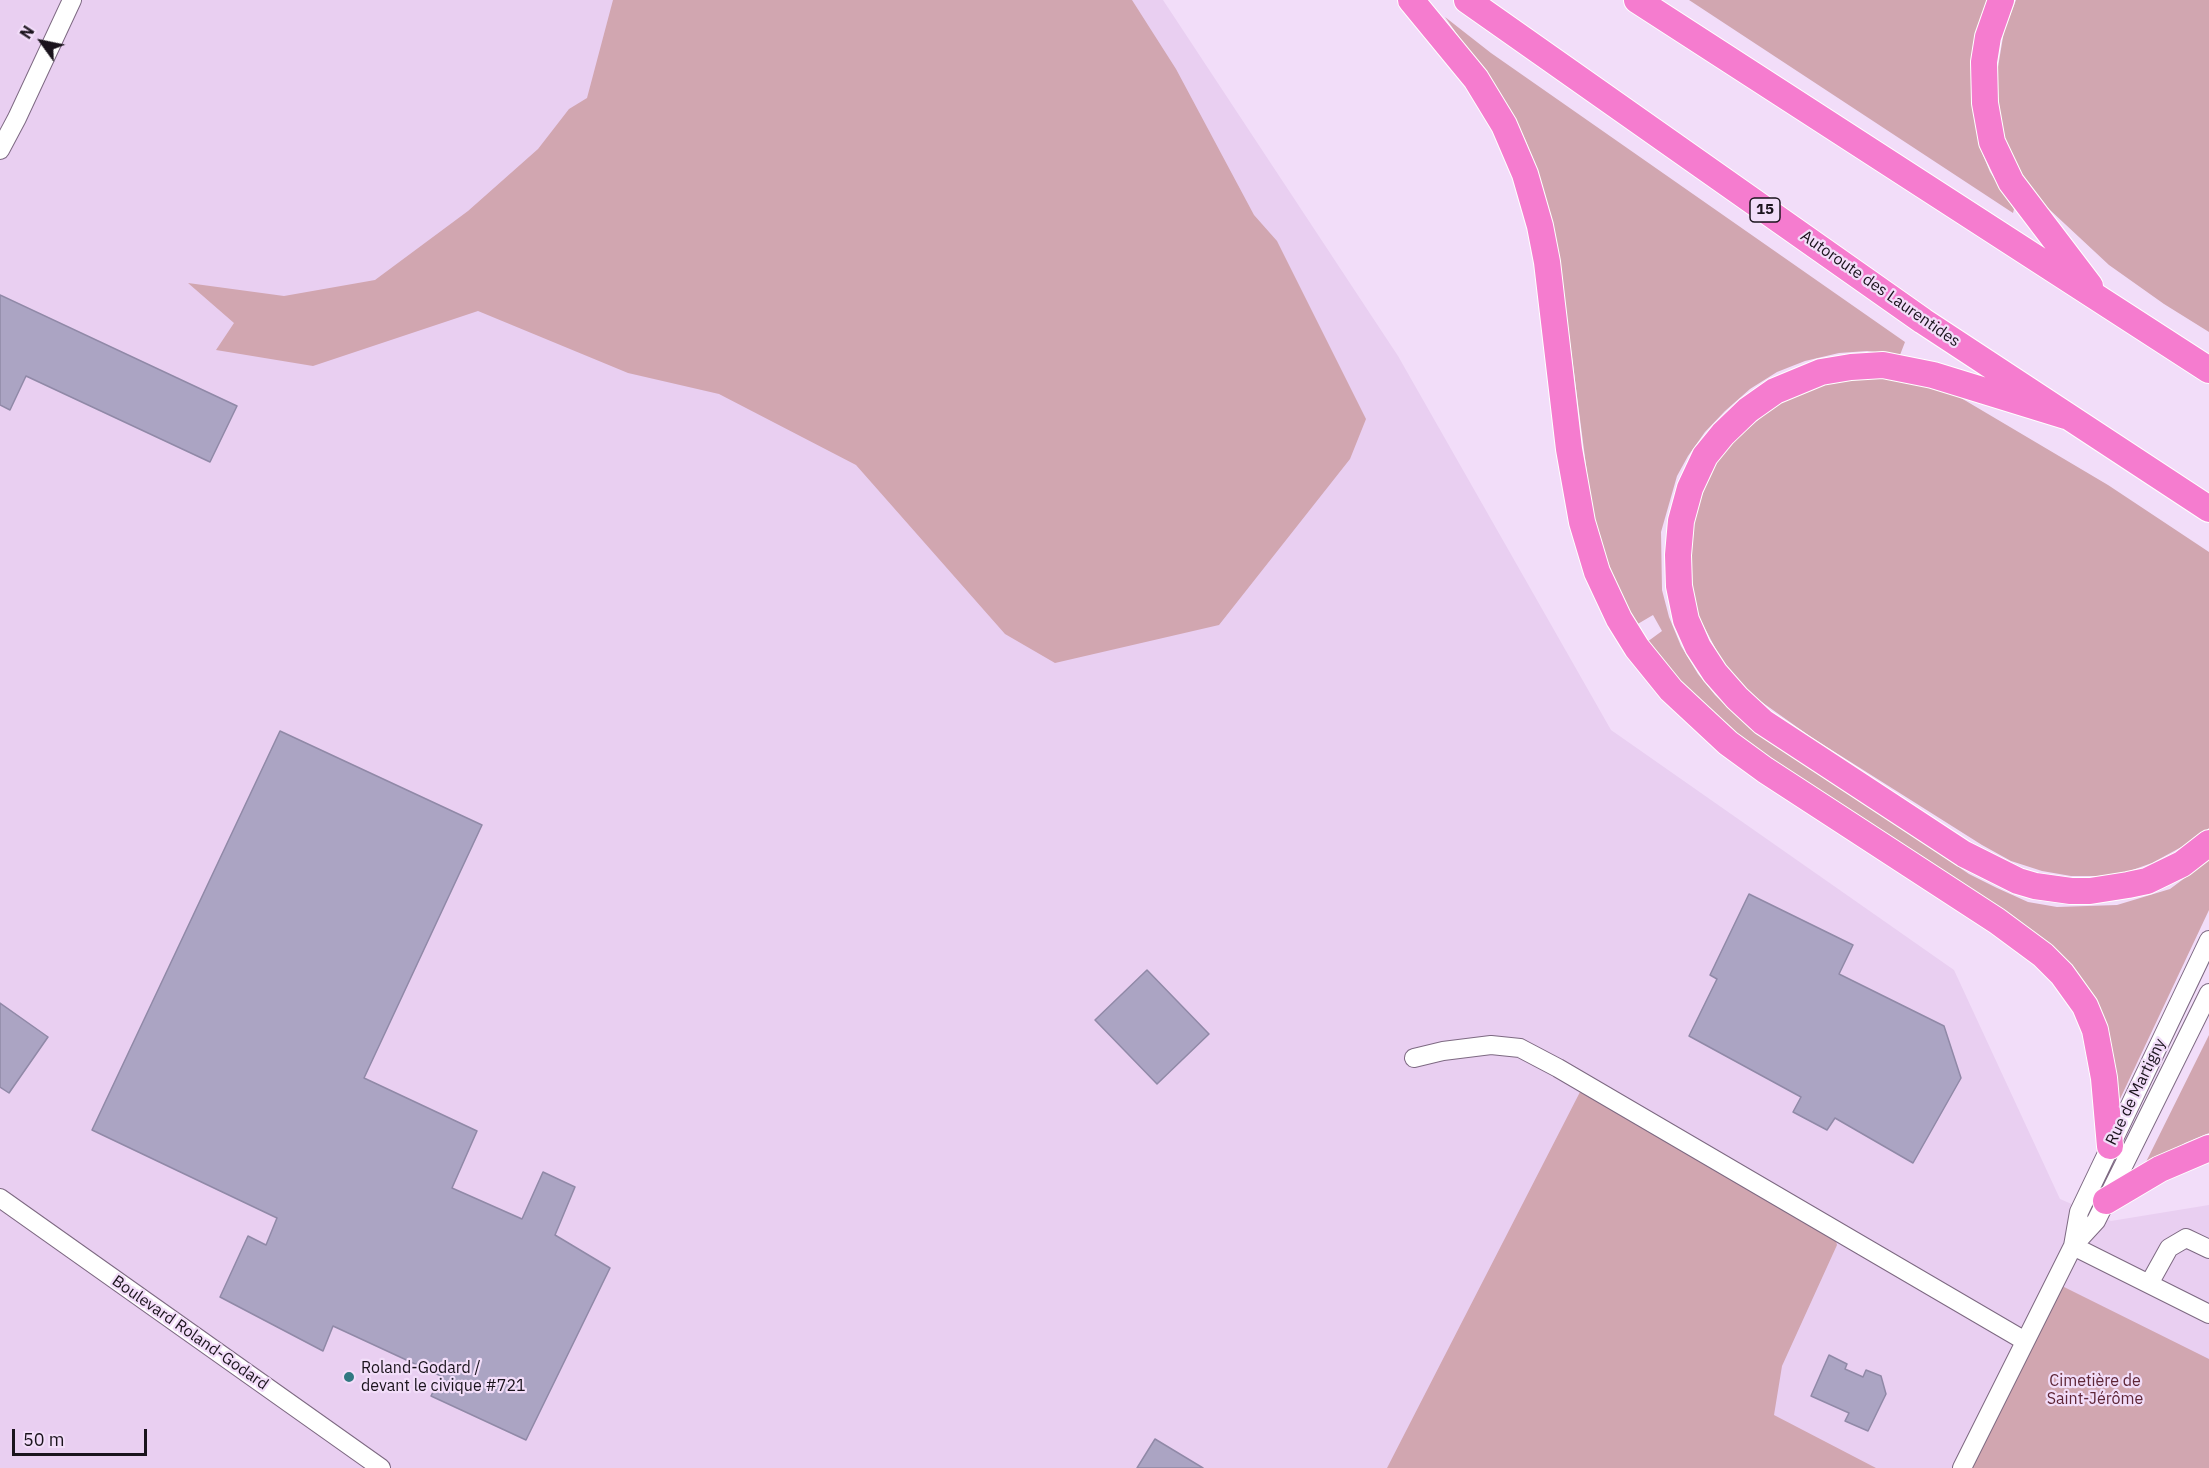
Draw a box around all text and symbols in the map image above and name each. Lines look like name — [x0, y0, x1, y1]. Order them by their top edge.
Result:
north arrow — [12, 12, 72, 72]
text: N — [15, 22, 38, 43]
road number: 15 — [1750, 198, 1780, 222]
street label: Autoroute des Laurentides — [1797, 227, 1963, 351]
street label: Rue de Martigny — [2102, 1036, 2170, 1148]
street label: Boulevard Roland-Godard — [108, 1272, 272, 1394]
place label: Roland-Godard / devant le civique #721 — [361, 1358, 526, 1396]
marker: Roland-Godard / devant le civique #721 — [342, 1370, 356, 1384]
park label: Cimetière de Saint-Jérôme — [2047, 1371, 2143, 1409]
scale bar — [15, 1417, 150, 1455]
text: 50 m — [23, 1428, 65, 1451]

